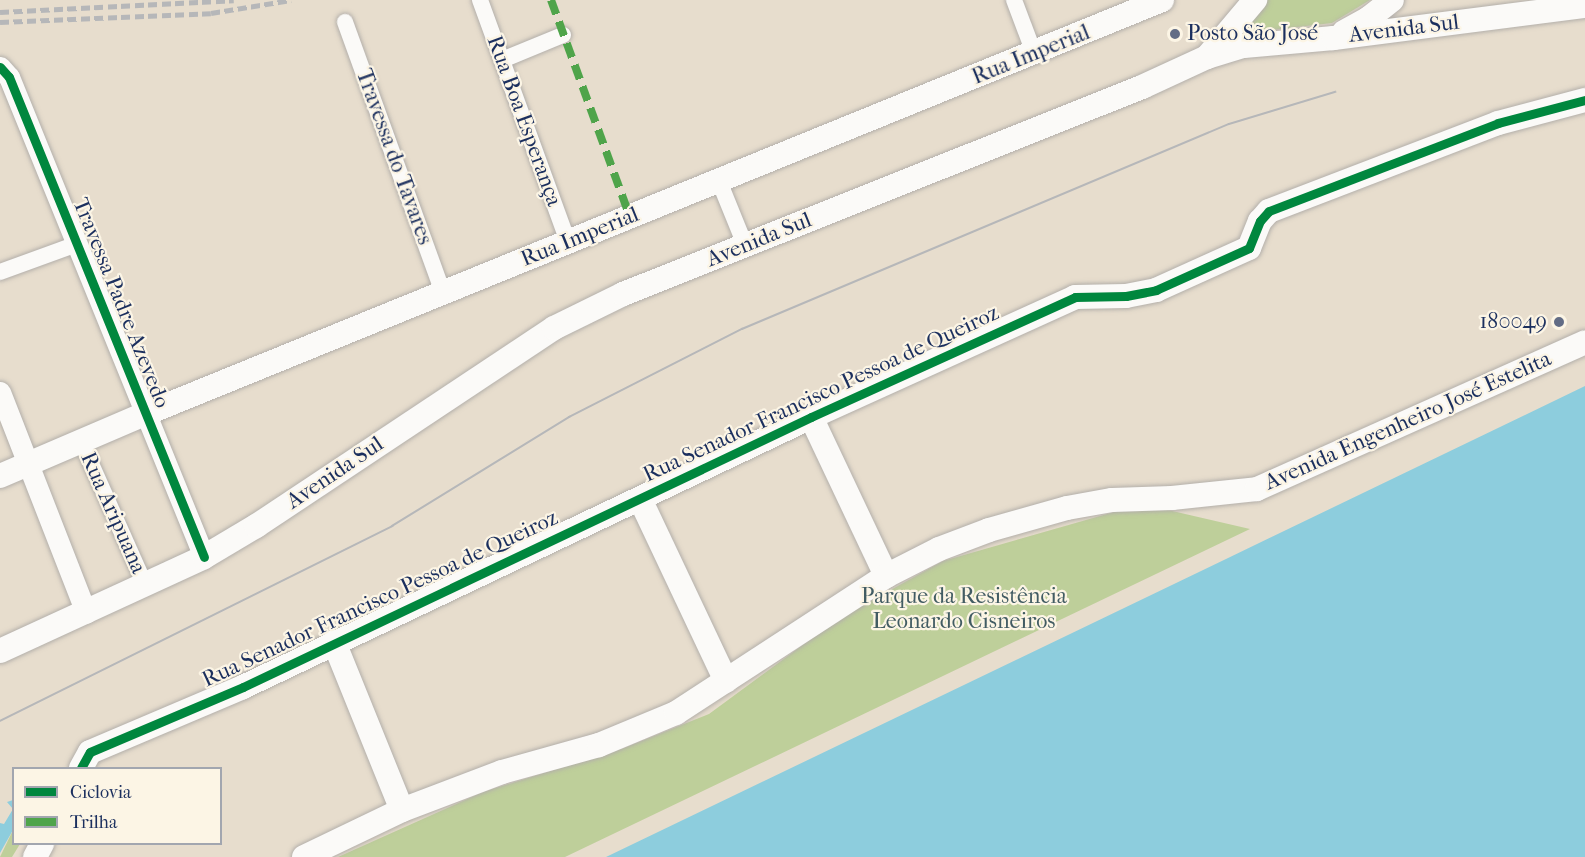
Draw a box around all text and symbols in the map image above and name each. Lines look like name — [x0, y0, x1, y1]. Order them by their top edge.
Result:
street label: Avenida Sul — [1347, 9, 1461, 49]
street label: Rua Imperial — [968, 19, 1094, 91]
place label: Posto São José — [1187, 21, 1318, 47]
marker: Posto São José — [1168, 27, 1182, 41]
street label: Rua Boa Esperança — [481, 32, 567, 210]
street label: Travessa do Tavares — [350, 66, 438, 248]
street label: Travessa Padre Azevedo — [67, 194, 175, 412]
street label: Rua Imperial — [517, 201, 643, 273]
street label: Avenida Sul — [703, 207, 815, 273]
street label: Rua Senador Francisco Pessoa de Queiroz — [639, 300, 1003, 488]
place label: 180049 — [1480, 309, 1547, 335]
marker: 180049 — [1552, 315, 1566, 329]
street label: Avenida Engenheiro José Estelita — [1261, 346, 1555, 496]
street label: Avenida Sul — [282, 431, 388, 515]
street label: Rua Aripuana — [74, 448, 152, 578]
street label: Rua Senador Francisco Pessoa de Queiroz — [198, 505, 562, 693]
park label: Parque da Resistência Leonardo Cisneiros — [861, 583, 1067, 634]
legend — [12, 767, 222, 845]
text: Ciclovia — [70, 782, 131, 803]
text: Trilha — [70, 812, 117, 833]

